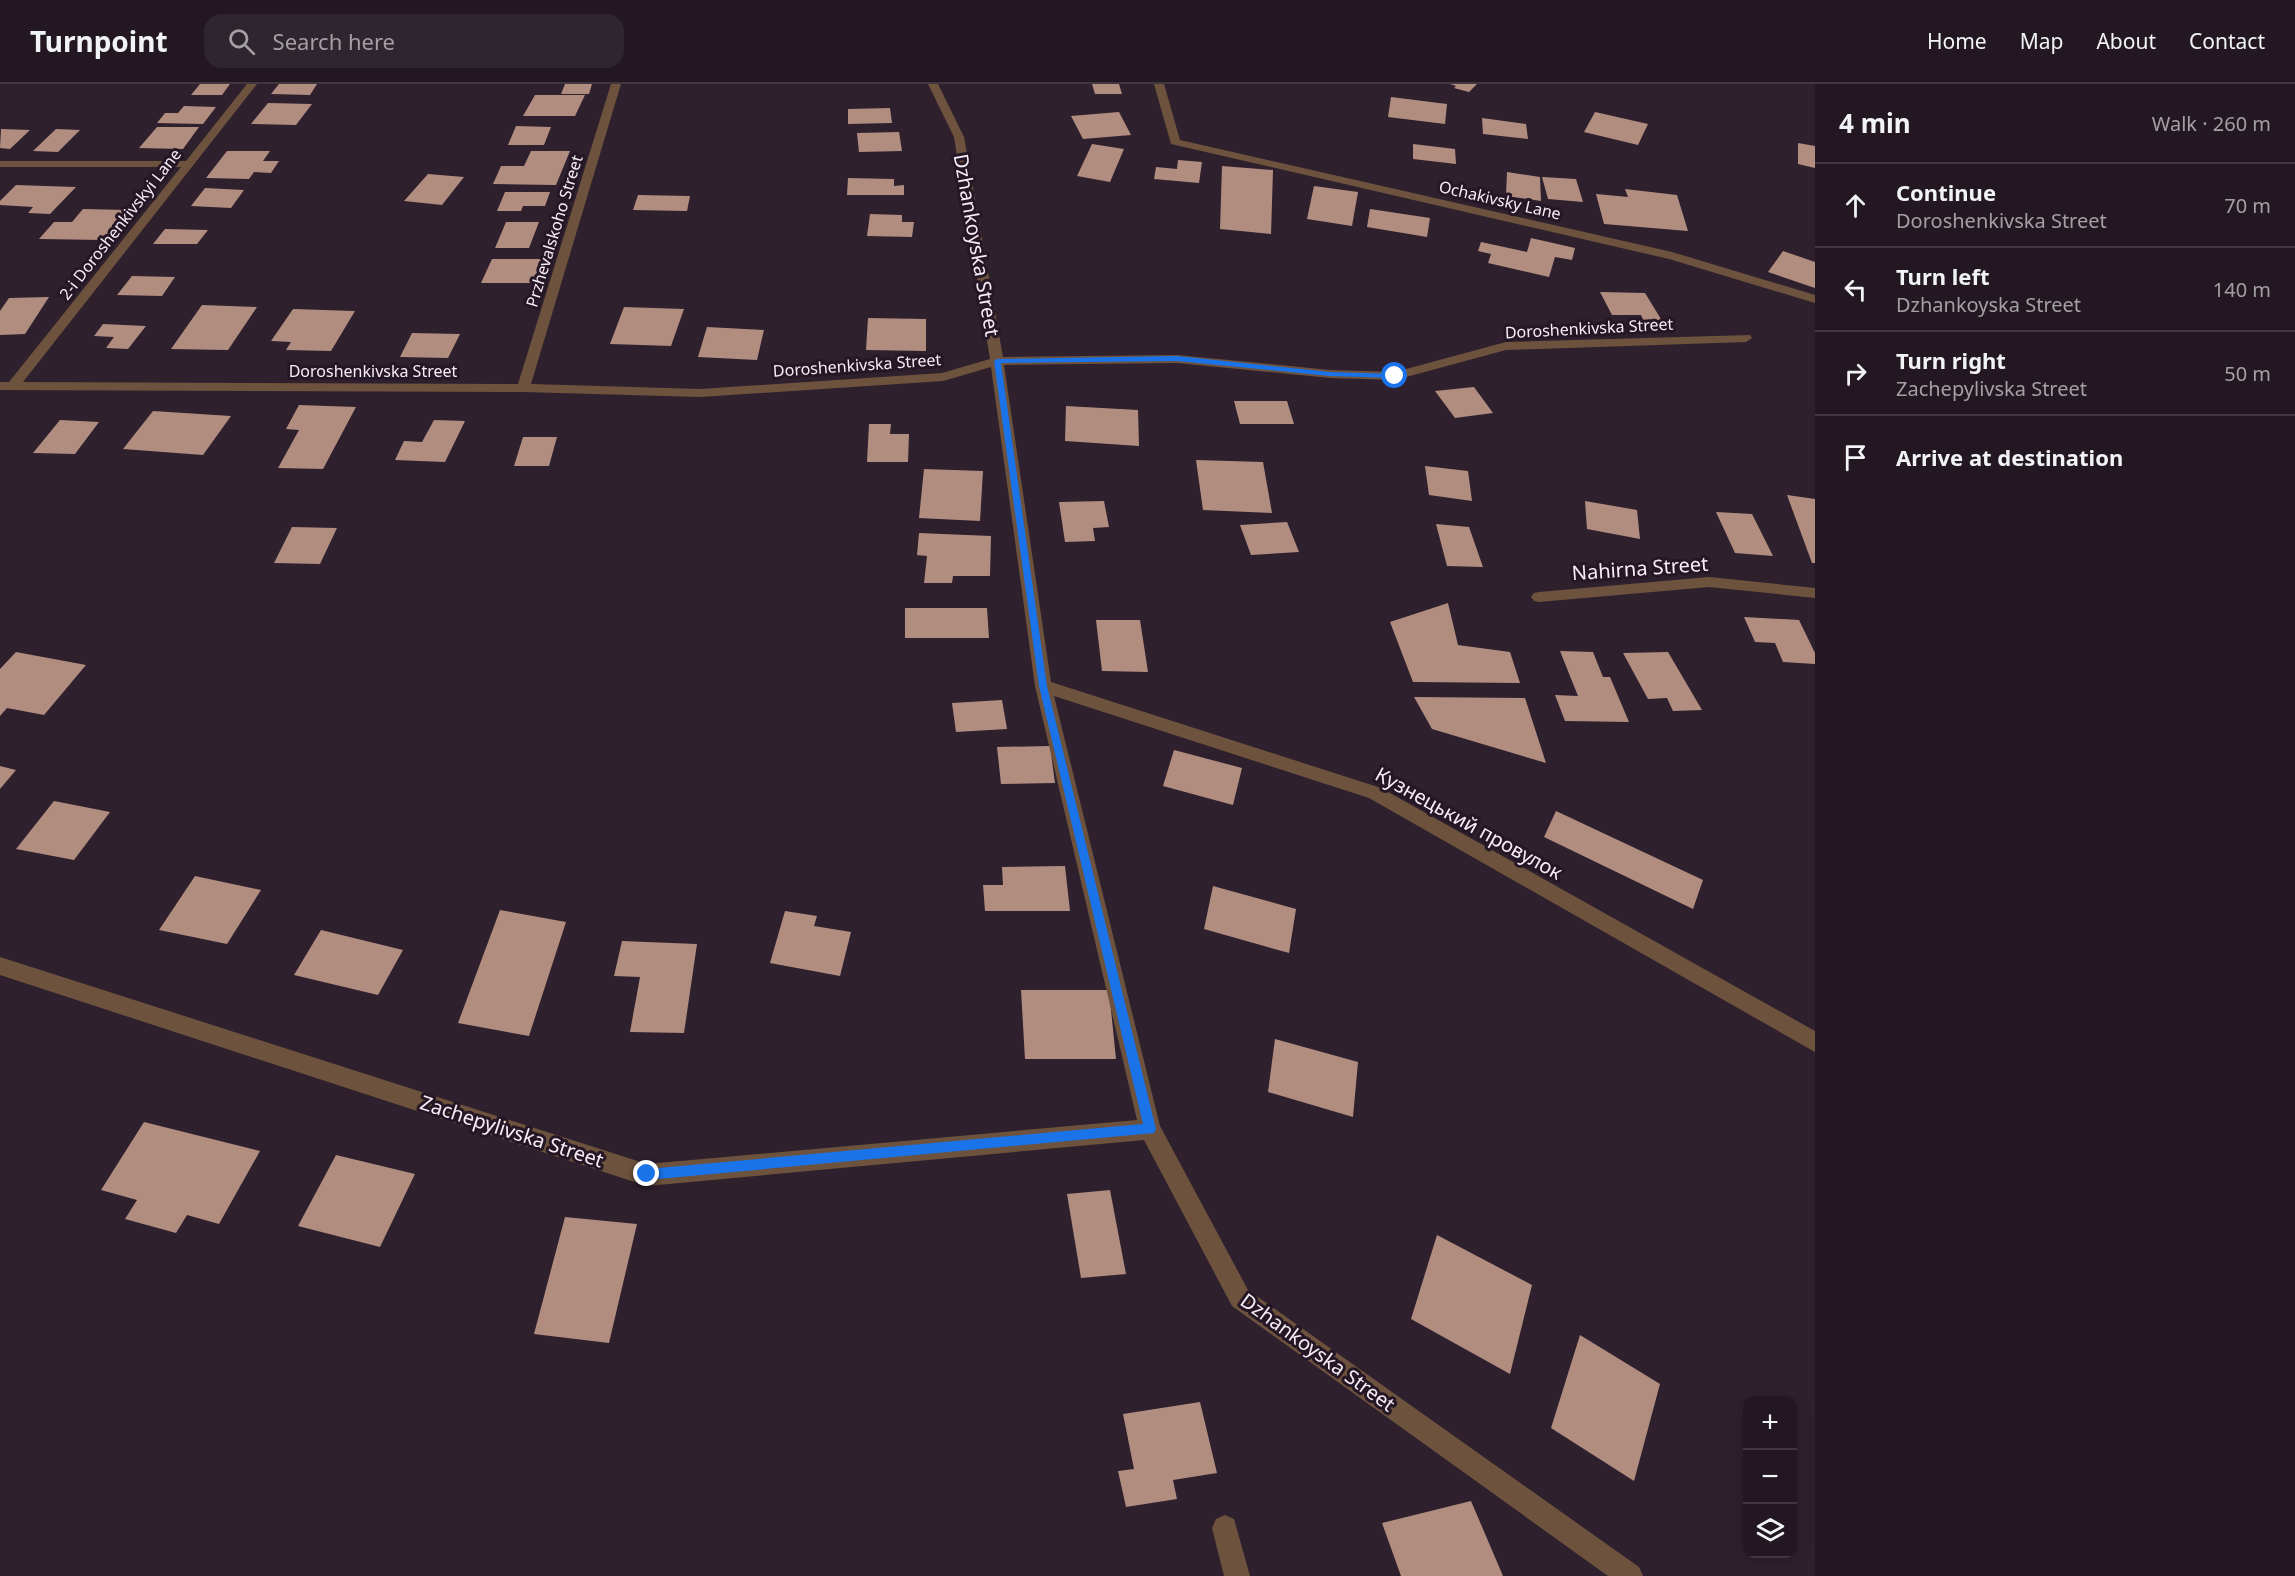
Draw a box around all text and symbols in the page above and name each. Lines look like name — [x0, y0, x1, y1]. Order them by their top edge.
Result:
search box — [204, 14, 624, 68]
text: Turnpoint — [30, 22, 168, 60]
icon: search — [225, 25, 258, 58]
text: Search here — [273, 26, 395, 56]
text: Home — [1927, 27, 1987, 55]
text: Map — [2020, 27, 2063, 55]
text: About — [2096, 27, 2156, 55]
text: Contact — [2189, 27, 2265, 55]
text: 4 min — [1839, 105, 1911, 141]
text: Walk · 260 m — [2152, 110, 2271, 137]
street label: 2-i Doroshenkivskyi Lane — [54, 144, 186, 304]
street label: Przhevalskoho Street — [520, 152, 588, 310]
street label: Dzhankoyska Street — [948, 152, 1006, 338]
street label: Ochakivsky Lane — [1437, 175, 1563, 225]
text: Continue — [1896, 177, 1996, 207]
icon: ahead — [1839, 189, 1872, 222]
text: 70 m — [2224, 192, 2271, 219]
text: Doroshenkivska Street — [1896, 207, 2107, 234]
text: Turn left — [1896, 261, 1990, 291]
icon: left — [1839, 273, 1872, 306]
text: 140 m — [2213, 276, 2271, 303]
text: Dzhankoyska Street — [1896, 291, 2081, 318]
street label: Doroshenkivska Street — [1504, 313, 1674, 343]
text: Turn right — [1896, 345, 2006, 375]
street label: Doroshenkivska Street — [772, 348, 942, 382]
icon: right — [1839, 357, 1872, 390]
street label: Doroshenkivska Street — [289, 360, 458, 382]
text: 50 m — [2224, 360, 2271, 387]
route start — [1381, 362, 1407, 388]
text: Zachepylivska Street — [1896, 375, 2087, 402]
icon: arrive — [1839, 441, 1872, 474]
text: Arrive at destination — [1896, 442, 2123, 472]
street label: Nahirna Street — [1571, 550, 1709, 586]
street label: Кузнецький провулок — [1371, 760, 1568, 886]
street label: Zachepylivska Street — [417, 1089, 607, 1173]
route end — [633, 1160, 659, 1186]
street label: Dzhankoyska Street — [1235, 1287, 1401, 1417]
map controls — [1743, 1396, 1797, 1558]
button: + — [1743, 1396, 1797, 1450]
button: − — [1743, 1450, 1797, 1504]
button: layers — [1743, 1504, 1797, 1558]

